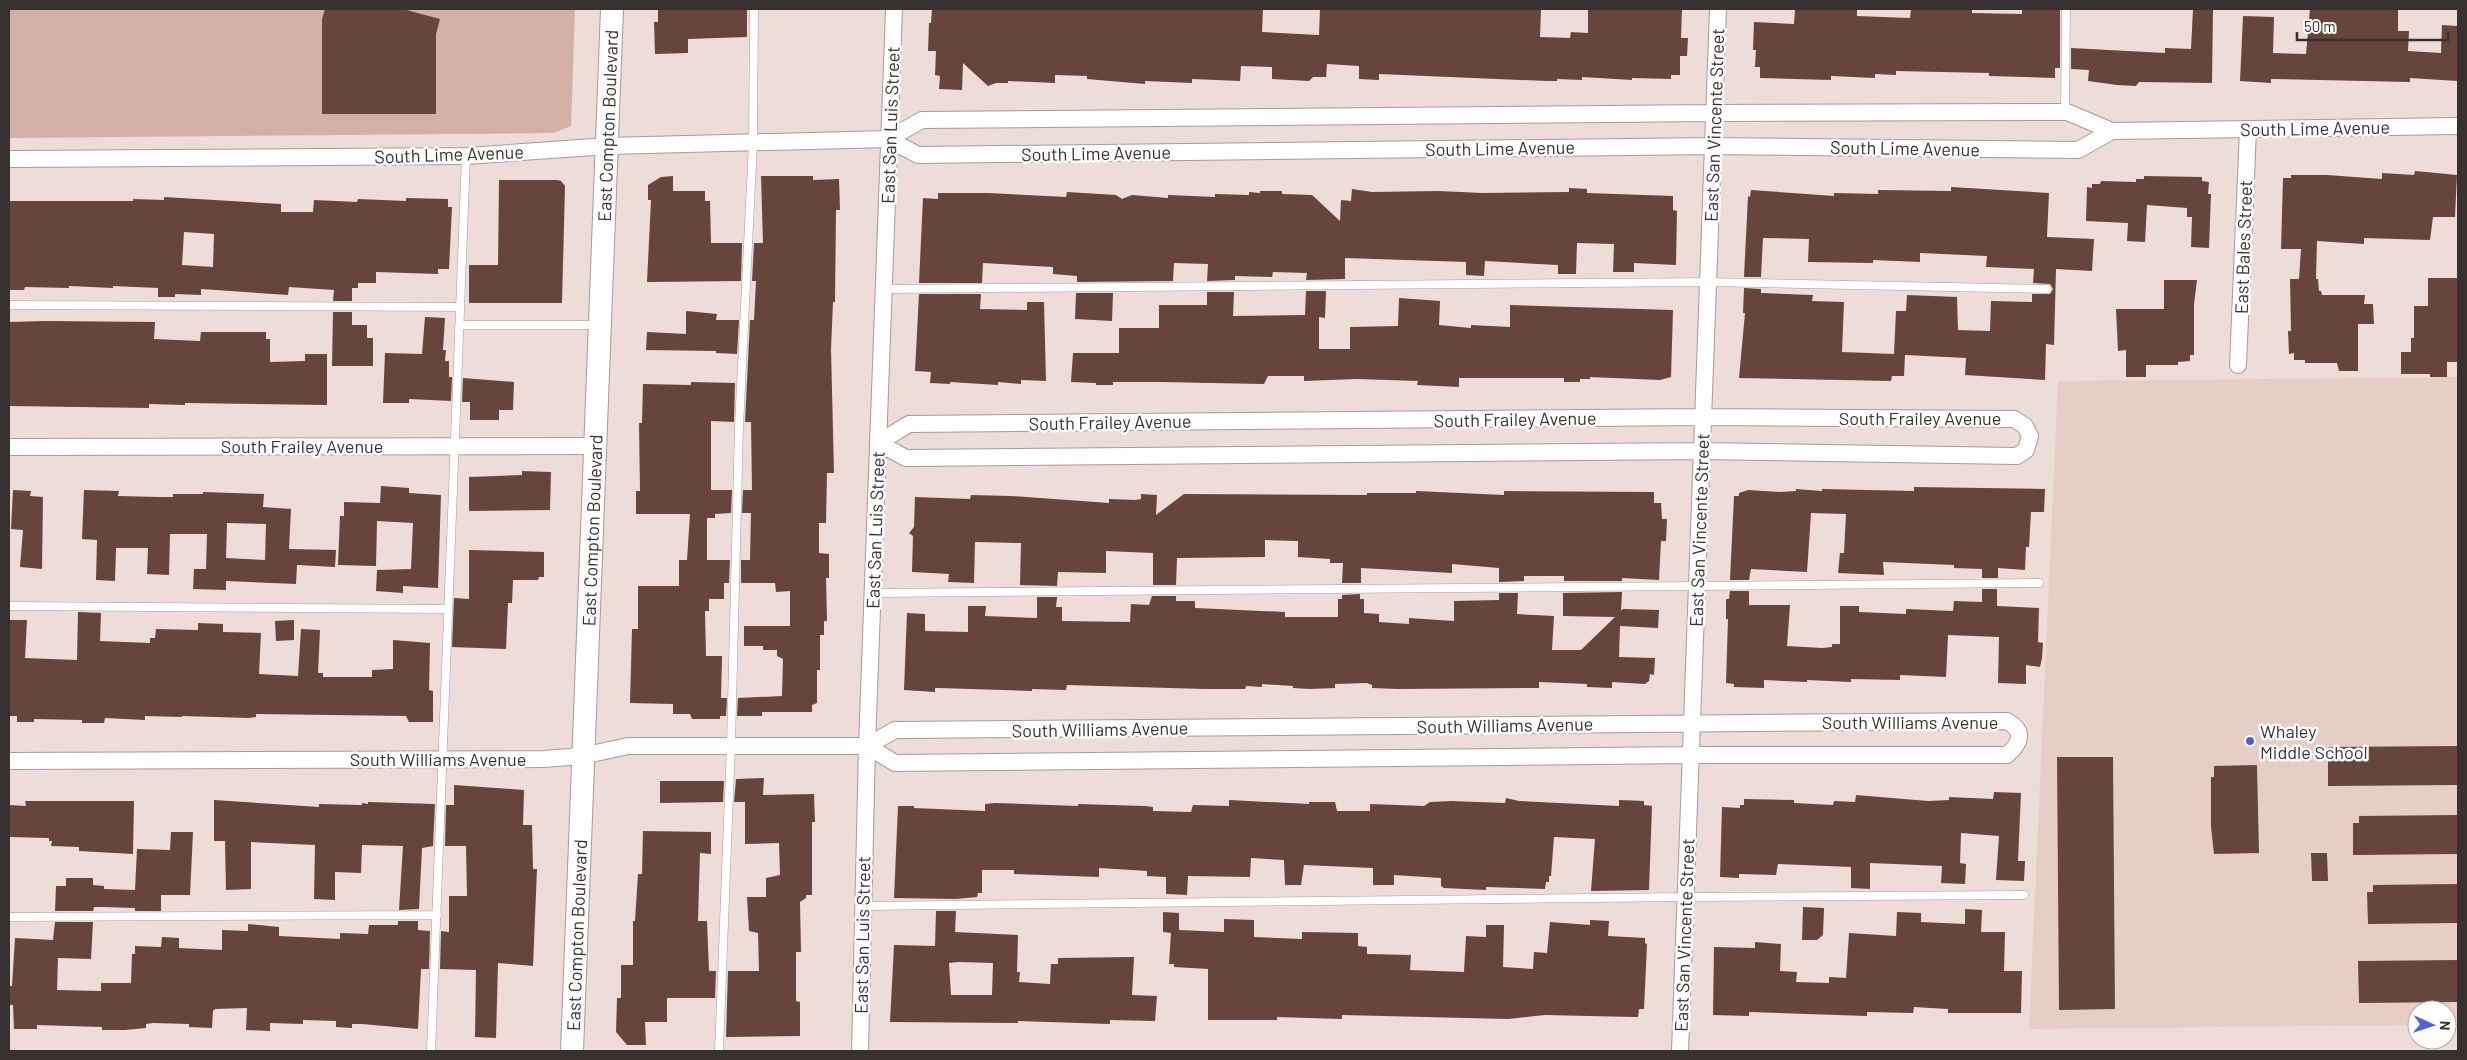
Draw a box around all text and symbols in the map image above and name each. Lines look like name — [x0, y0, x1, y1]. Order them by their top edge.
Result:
scale bar — [2297, 10, 2448, 42]
text: 50 m — [2304, 17, 2336, 35]
street label: East San Vincente Street — [1700, 28, 1728, 222]
street label: East Compton Boulevard — [593, 29, 622, 222]
street label: East San Luis Street — [876, 46, 904, 204]
street label: South Lime Avenue — [2240, 116, 2390, 140]
street label: South Lime Avenue — [1425, 136, 1575, 160]
street label: South Lime Avenue — [1830, 136, 1980, 160]
street label: South Lime Avenue — [374, 140, 524, 168]
street label: South Lime Avenue — [1021, 141, 1171, 165]
street label: East Bales Street — [2230, 180, 2256, 314]
street label: South Frailey Avenue — [1433, 407, 1597, 431]
street label: South Frailey Avenue — [1839, 407, 2001, 429]
street label: South Frailey Avenue — [1028, 410, 1192, 434]
street label: East San Vincente Street — [1685, 433, 1713, 627]
street label: East Compton Boulevard — [577, 434, 607, 627]
street label: South Frailey Avenue — [221, 435, 383, 457]
street label: East San Luis Street — [861, 451, 889, 609]
street label: South Williams Avenue — [1822, 711, 1998, 733]
street label: South Williams Avenue — [1417, 712, 1593, 738]
street label: South Williams Avenue — [1012, 716, 1188, 742]
place label: Whaley Middle School — [2260, 720, 2368, 763]
marker: Whaley Middle School — [2244, 735, 2256, 747]
street label: South Williams Avenue — [350, 748, 526, 770]
street label: East San Vincente Street — [1670, 838, 1698, 1032]
street label: East Compton Boulevard — [562, 839, 591, 1031]
street label: East San Luis Street — [850, 856, 874, 1014]
north arrow — [2407, 1000, 2457, 1050]
text: N — [2437, 1021, 2454, 1031]

